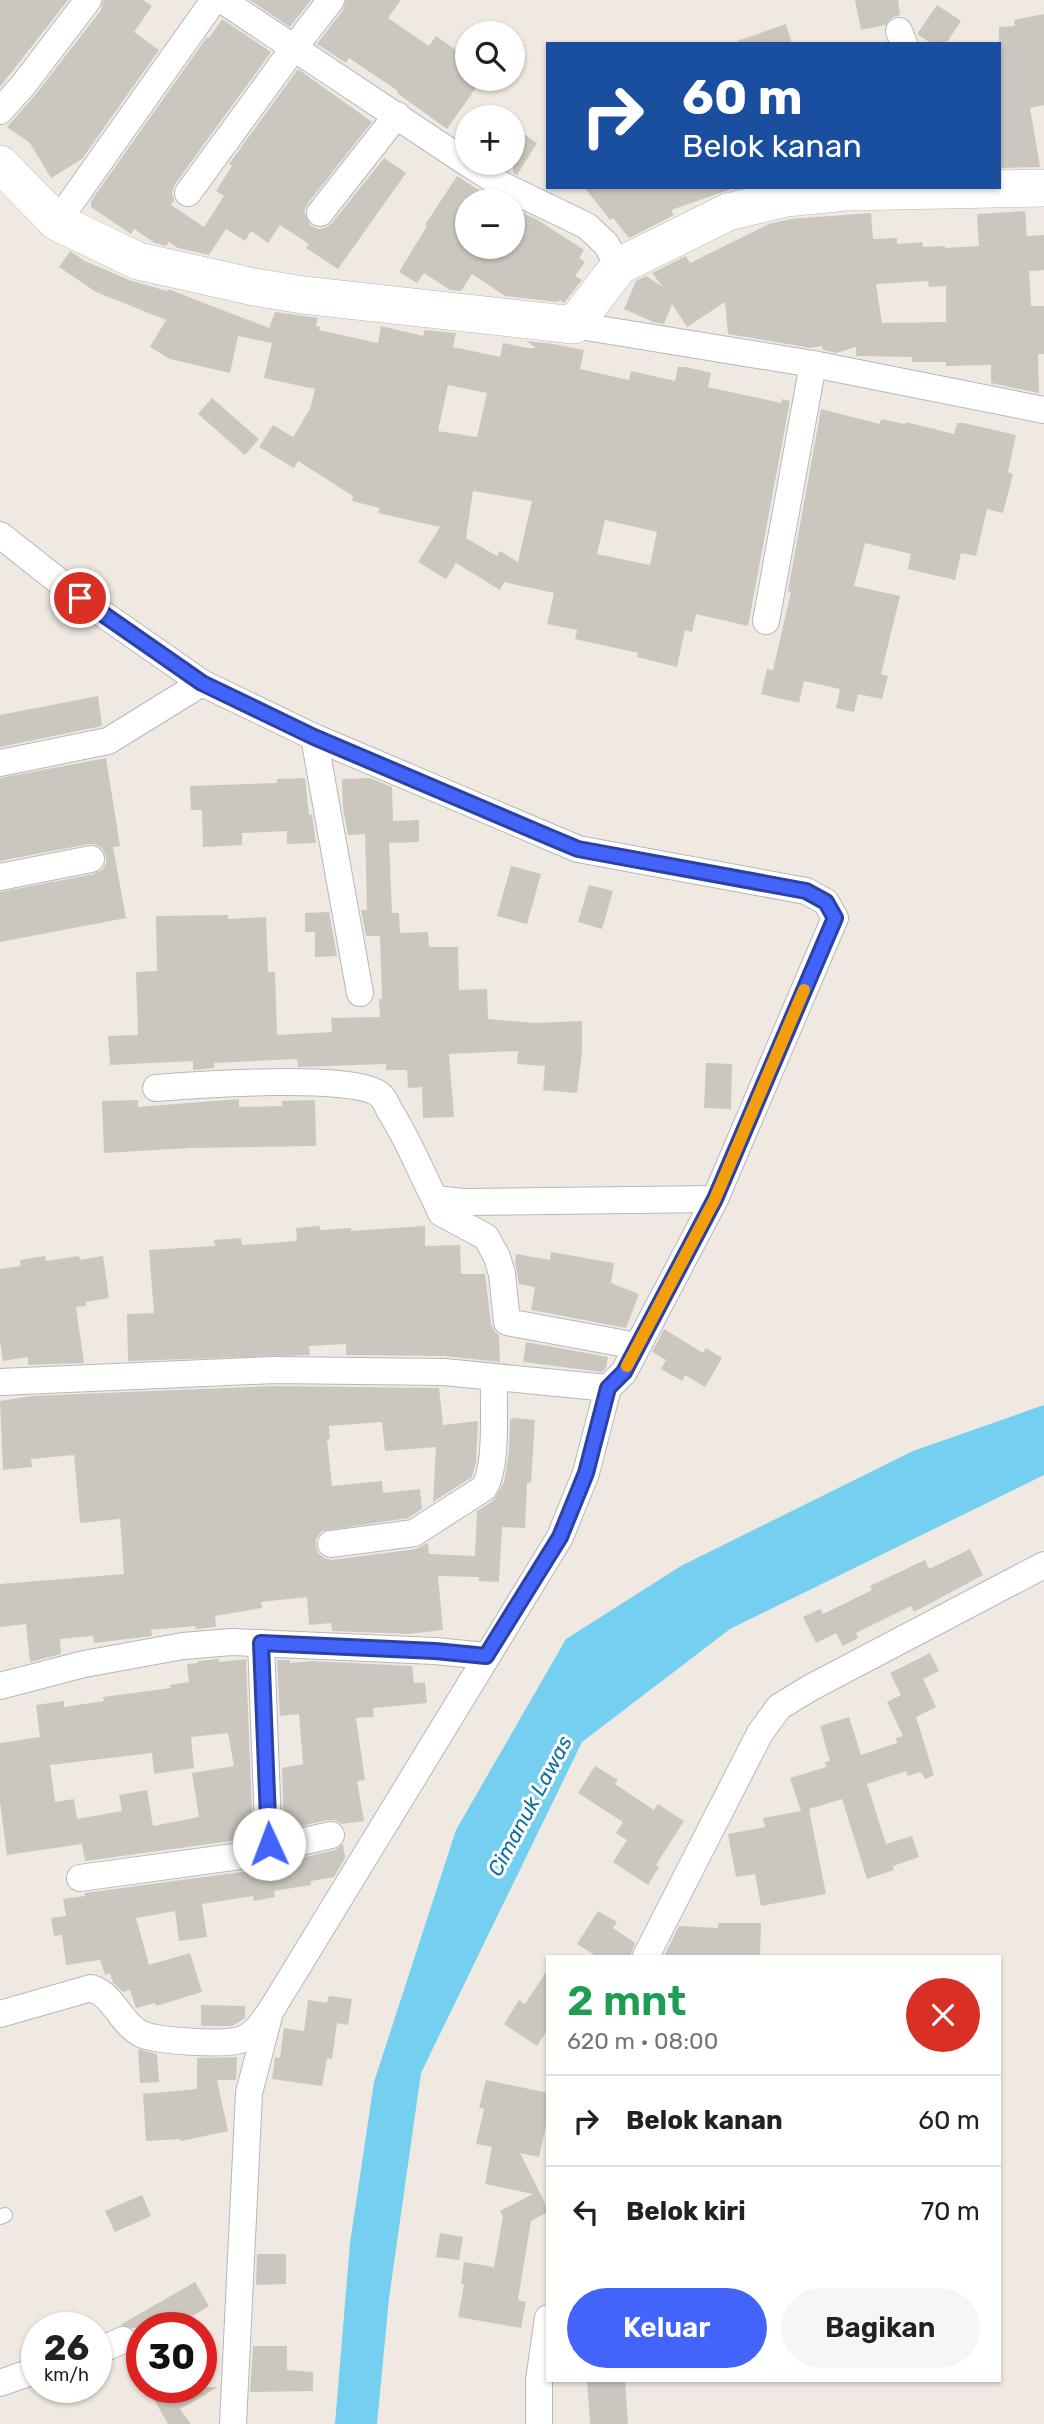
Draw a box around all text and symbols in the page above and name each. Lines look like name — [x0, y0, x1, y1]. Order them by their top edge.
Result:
map controls — [455, 21, 525, 259]
button: search — [455, 21, 525, 91]
text: 60 m — [682, 68, 803, 126]
icon: right — [567, 70, 658, 161]
button: + — [455, 105, 525, 175]
text: Belok kanan — [682, 127, 862, 165]
button: − — [455, 189, 525, 259]
pin — [50, 568, 110, 628]
icon: arrive — [61, 579, 99, 617]
water label: Cimanuk Lawas — [482, 1731, 577, 1880]
position arrow — [232, 1807, 306, 1881]
text: 2 mnt — [567, 1976, 686, 2026]
button: close — [906, 1978, 980, 2052]
text: 620 m · 08:00 — [567, 2027, 718, 2055]
icon: right — [567, 2102, 605, 2140]
text: Belok kanan — [626, 2105, 783, 2136]
text: 60 m — [918, 2105, 980, 2136]
icon: left — [567, 2193, 605, 2231]
text: Belok kiri — [626, 2196, 746, 2227]
text: 70 m — [921, 2196, 980, 2227]
button: Keluar — [567, 2288, 767, 2368]
button: Bagikan — [781, 2288, 980, 2368]
speed limit sign: 30 — [126, 2312, 217, 2403]
text: 26 — [44, 2327, 89, 2369]
text: km/h — [44, 2364, 89, 2386]

